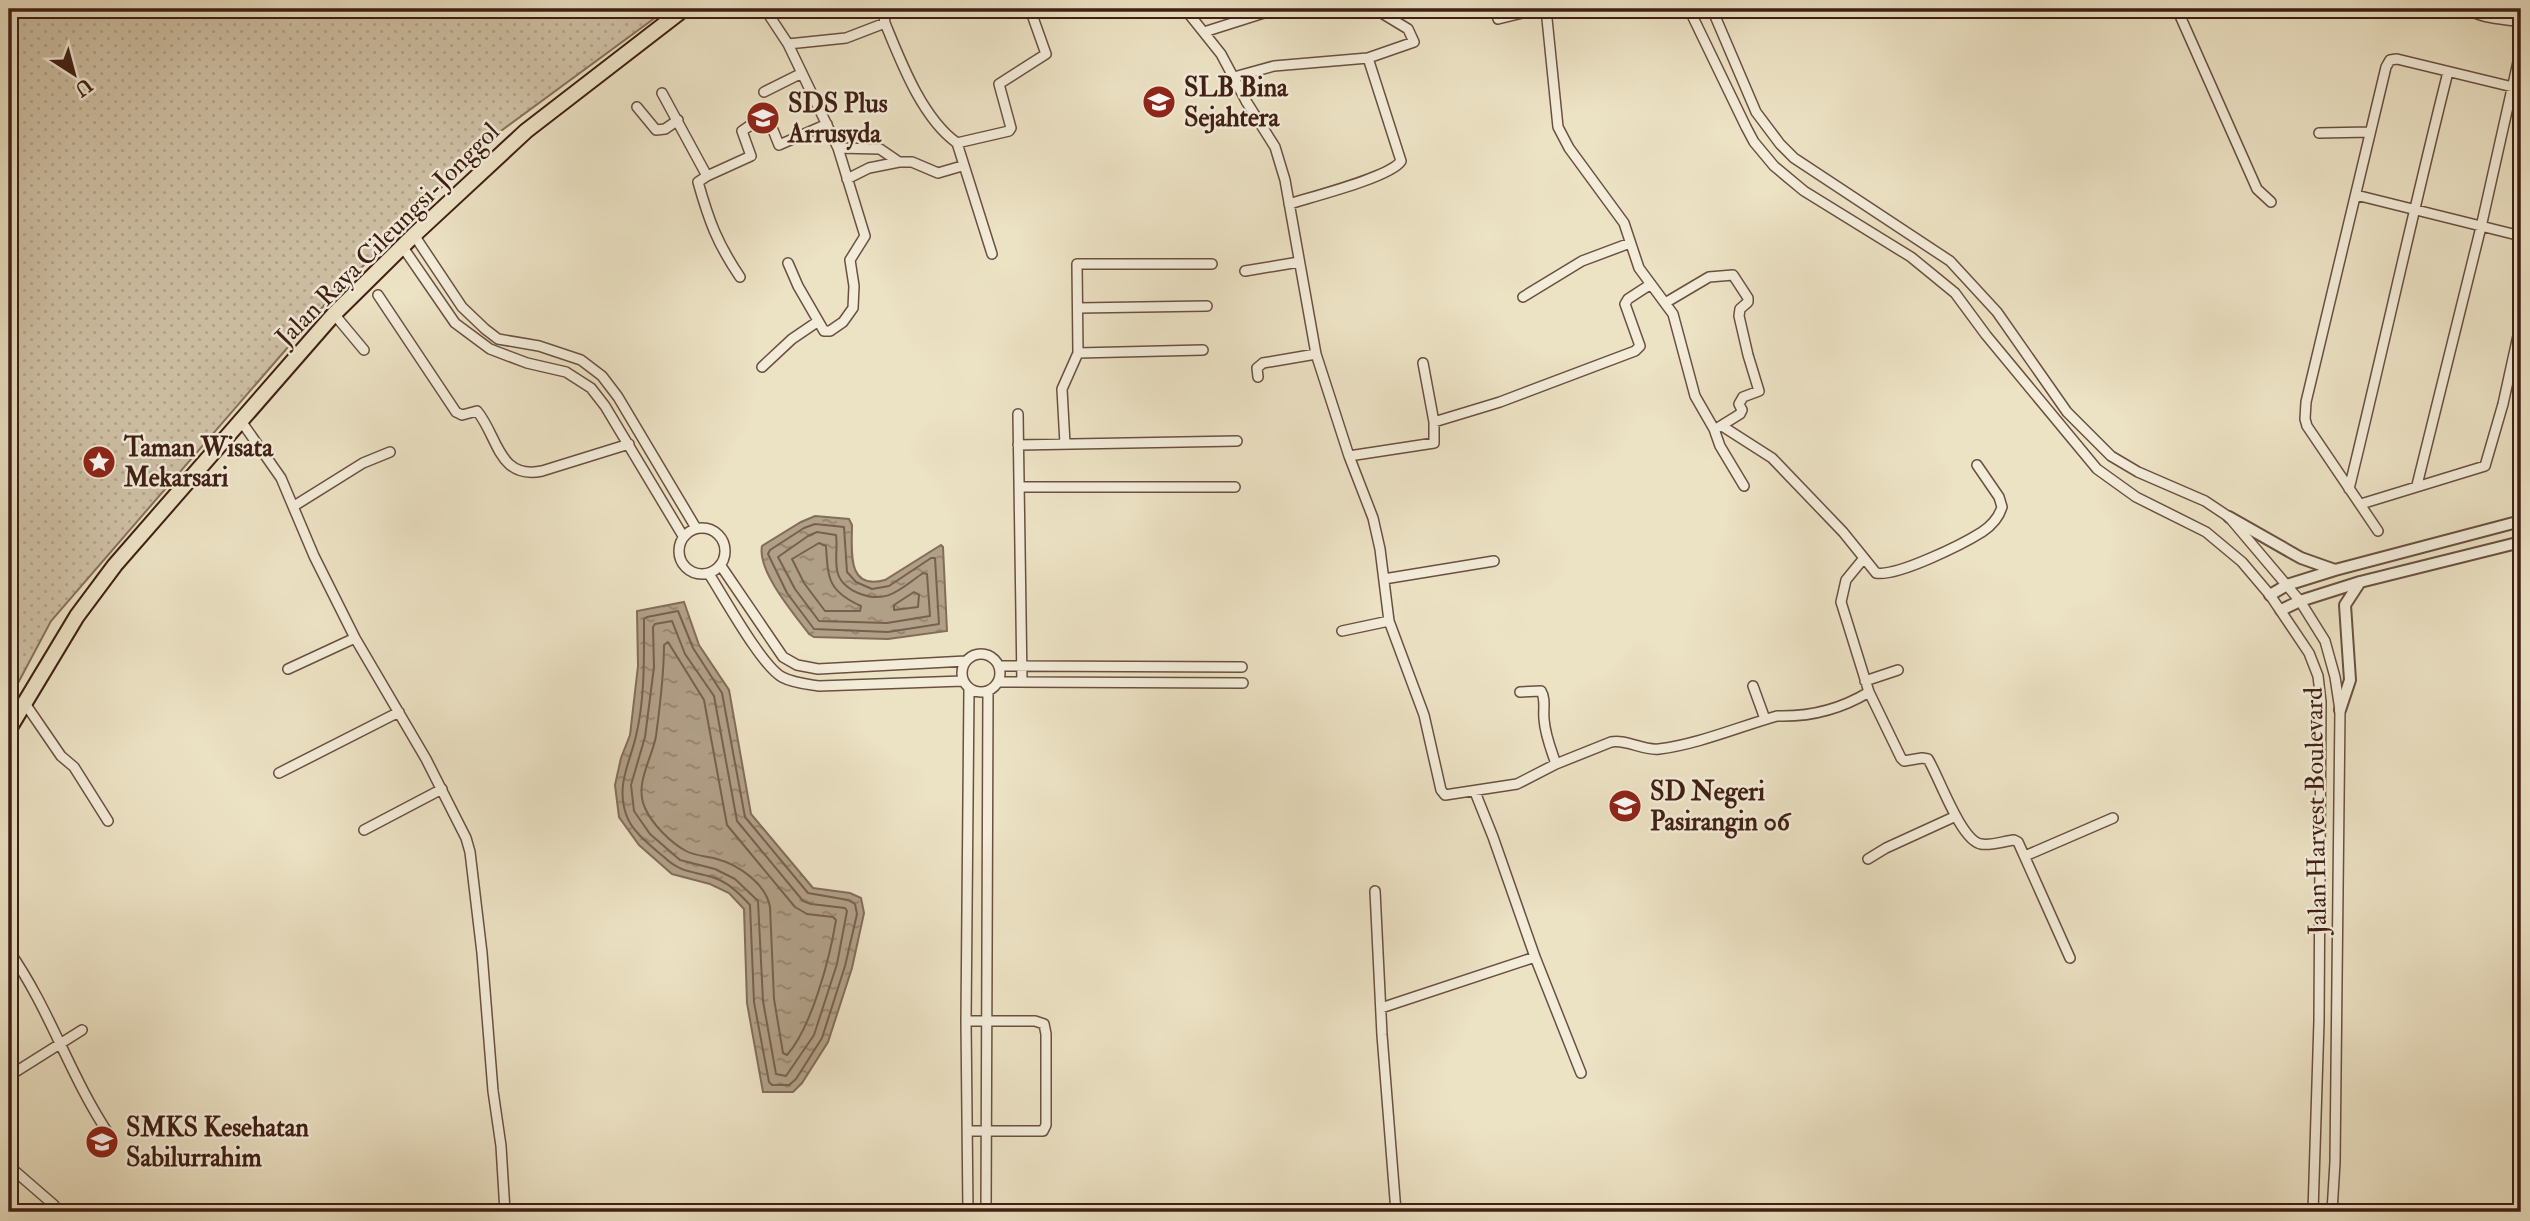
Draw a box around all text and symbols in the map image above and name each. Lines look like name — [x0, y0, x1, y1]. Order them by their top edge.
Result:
north arrow — [38, 38, 108, 108]
place label: SLB Bina Sejahtera — [1184, 72, 1289, 134]
text: U — [70, 73, 97, 101]
school or university icon: SLB Bina Sejahtera — [1140, 83, 1178, 121]
place label: SDS Plus Arrusyda — [787, 88, 888, 151]
school or university icon: SDS Plus Arrusyda — [744, 99, 782, 137]
street label: Jalan Raya Cileungsi-Jonggol — [268, 116, 507, 354]
place label: Taman Wisata Mekarsari — [123, 432, 274, 494]
place icon: Taman Wisata Mekarsari — [80, 443, 118, 481]
street label: Jalan Harvest Boulevard — [2298, 687, 2334, 936]
place label: SD Negeri Pasirangin 06 — [1650, 776, 1792, 839]
school or university icon: SD Negeri Pasirangin 06 — [1606, 787, 1644, 825]
place label: SMKS Kesehatan Sabilurrahim — [126, 1112, 309, 1174]
school or university icon: SMKS Kesehatan Sabilurrahim — [83, 1123, 121, 1161]

